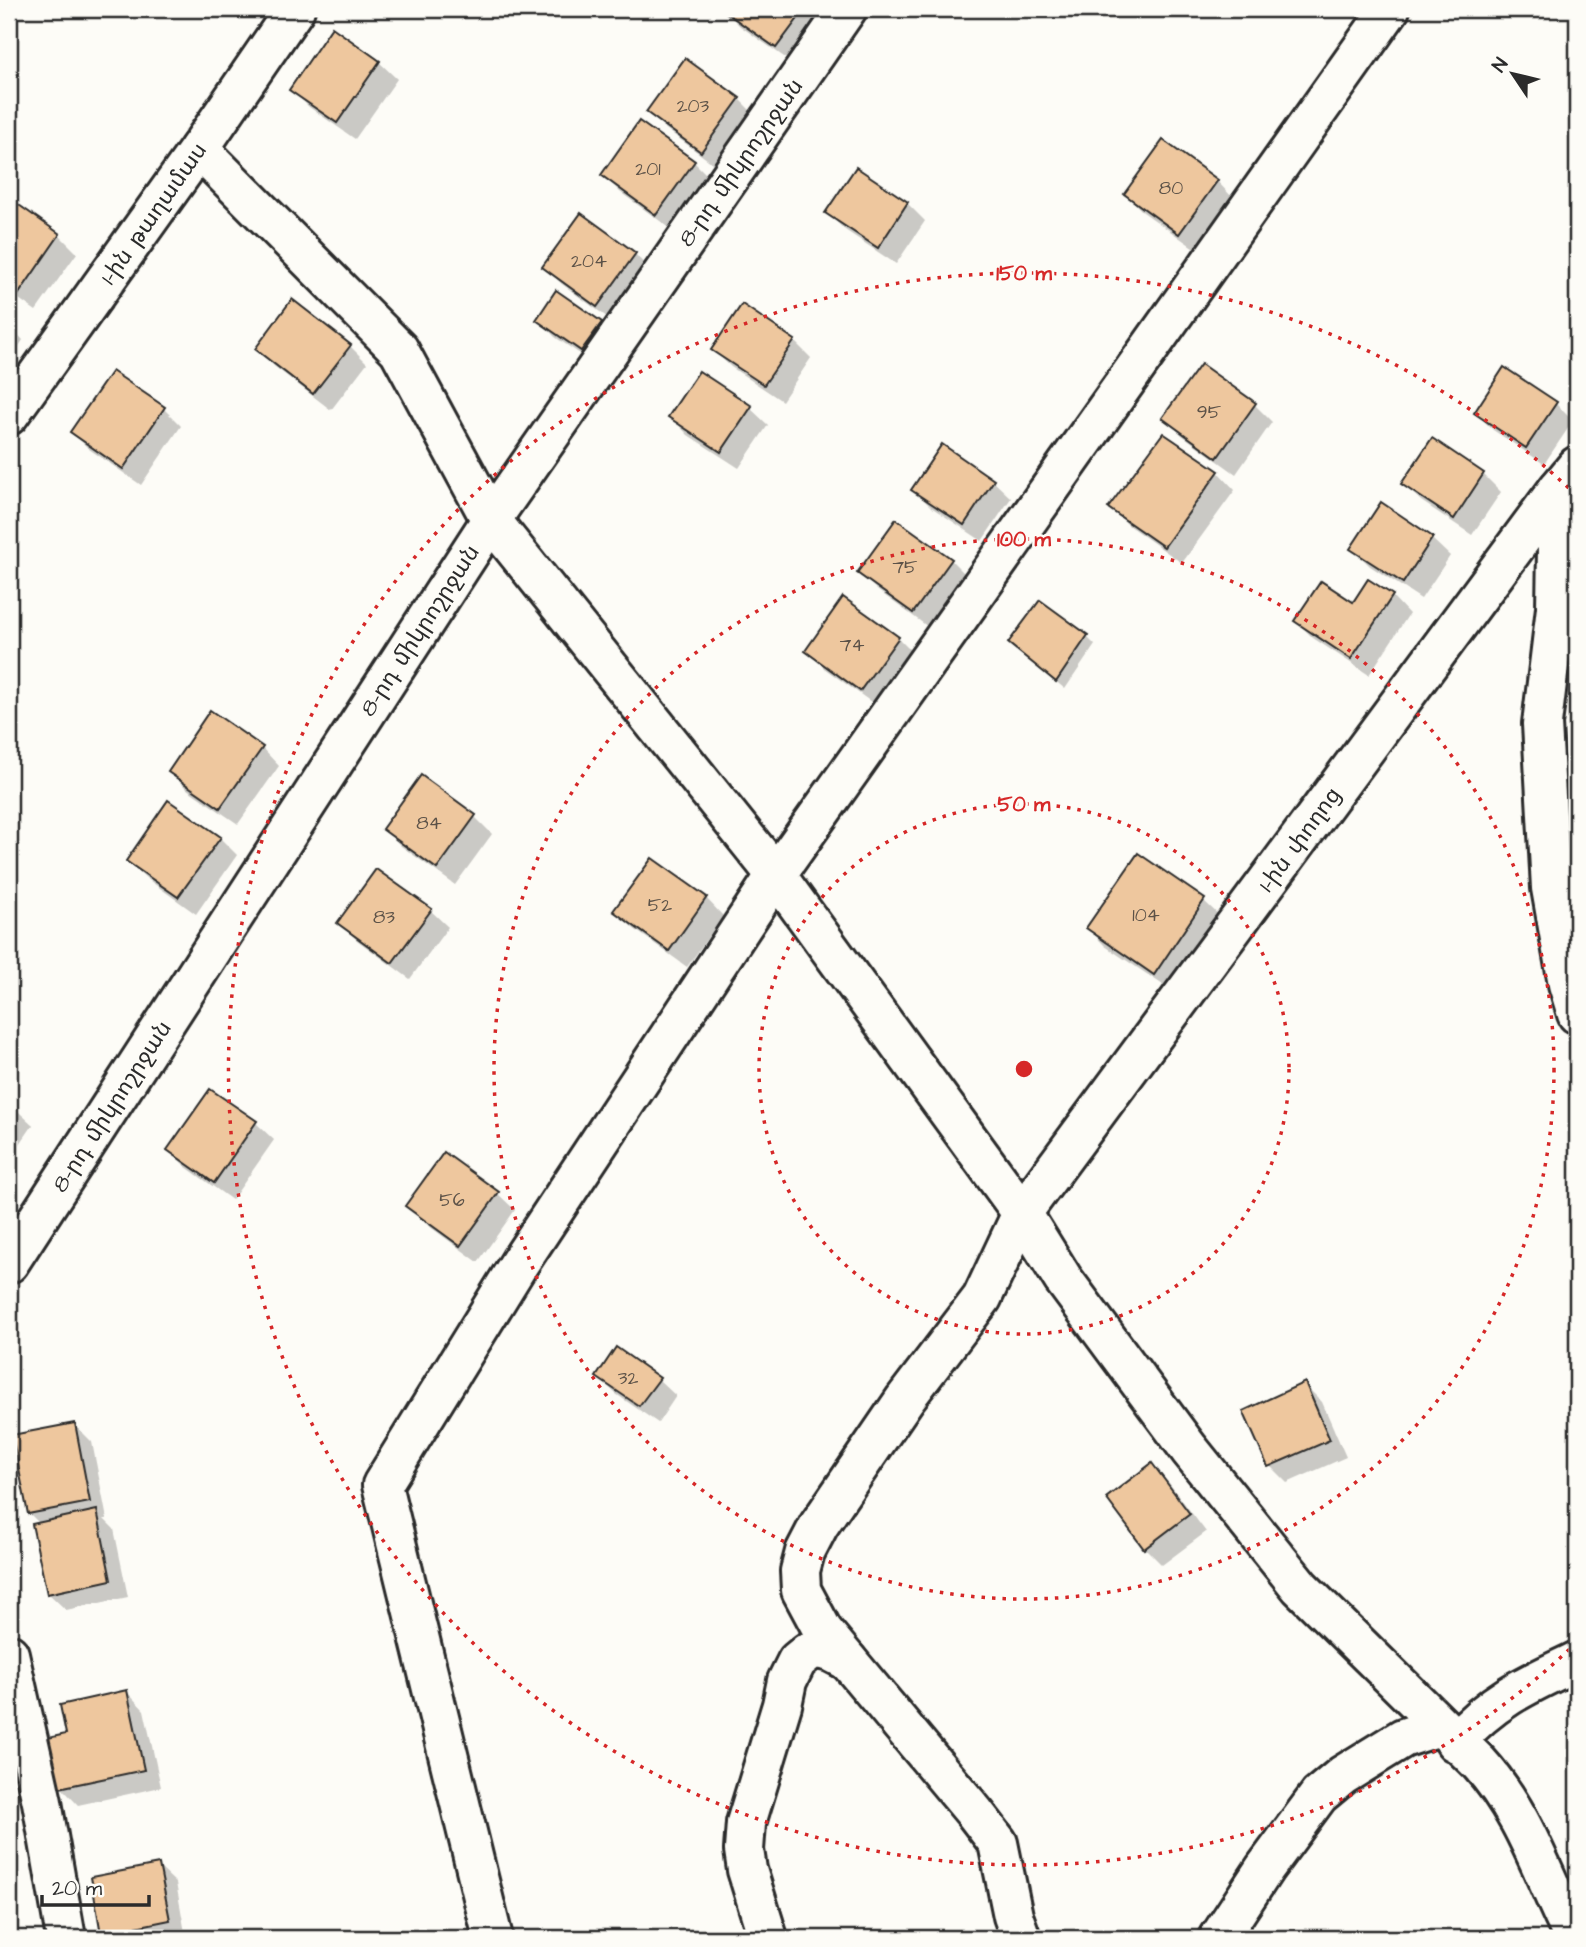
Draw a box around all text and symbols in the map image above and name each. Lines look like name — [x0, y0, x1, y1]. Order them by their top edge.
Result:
north arrow — [1478, 38, 1548, 108]
text: N — [1486, 52, 1515, 78]
street label: 8-րդ միկրոշրջան — [671, 72, 811, 253]
house number: 203 — [677, 93, 710, 120]
street label: 1-ին թաղամաս — [93, 136, 215, 291]
house number: 201 — [635, 156, 661, 183]
house number: 80 — [1159, 175, 1183, 202]
house number: 204 — [571, 248, 607, 275]
text: 150 m — [996, 259, 1052, 288]
house number: 95 — [1197, 399, 1222, 426]
text: 100 m — [997, 525, 1052, 554]
street label: 8-րդ միկրոշրջան — [352, 538, 487, 723]
house number: 75 — [892, 554, 918, 581]
house number: 74 — [840, 632, 864, 659]
street label: 1-ին փողոց — [1251, 781, 1349, 899]
text: 50 m — [998, 790, 1051, 819]
house number: 84 — [416, 810, 442, 837]
house number: 52 — [648, 892, 672, 919]
house number: 104 — [1132, 902, 1160, 929]
house number: 83 — [373, 904, 395, 931]
street label: 8-րդ միկրոշրջան — [44, 1014, 179, 1199]
centre of rings — [1012, 1057, 1036, 1081]
house number: 56 — [439, 1187, 465, 1214]
house number: 32 — [618, 1365, 638, 1392]
scale bar — [42, 1863, 149, 1907]
text: 20 m — [52, 1874, 103, 1903]

